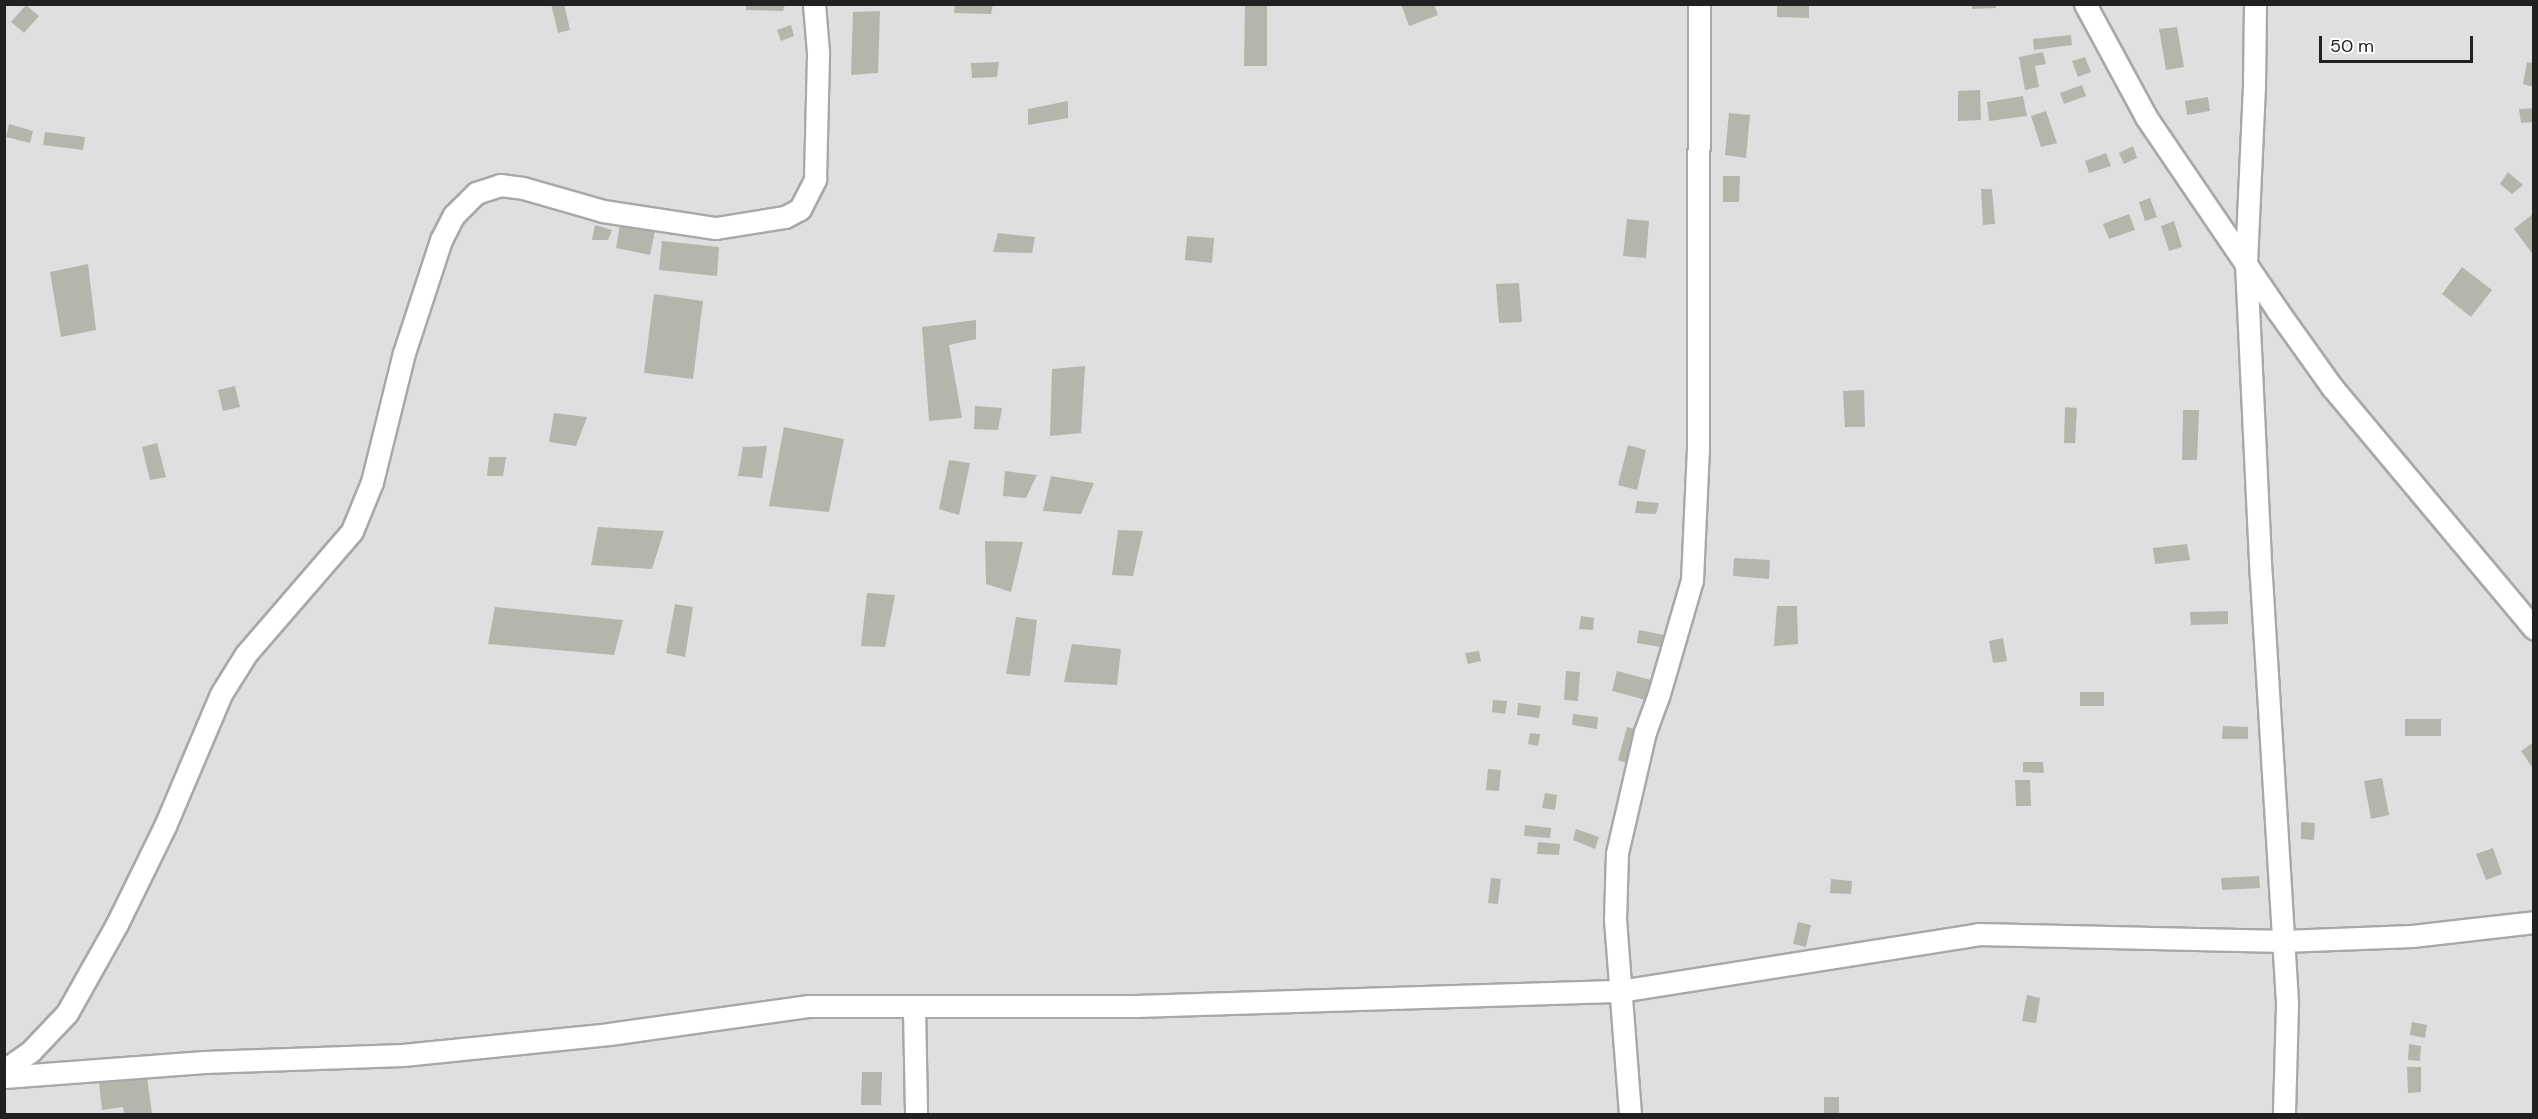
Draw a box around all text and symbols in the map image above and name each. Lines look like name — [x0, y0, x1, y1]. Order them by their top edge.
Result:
scale bar — [2322, 24, 2476, 62]
text: 50 m — [2330, 34, 2374, 58]

